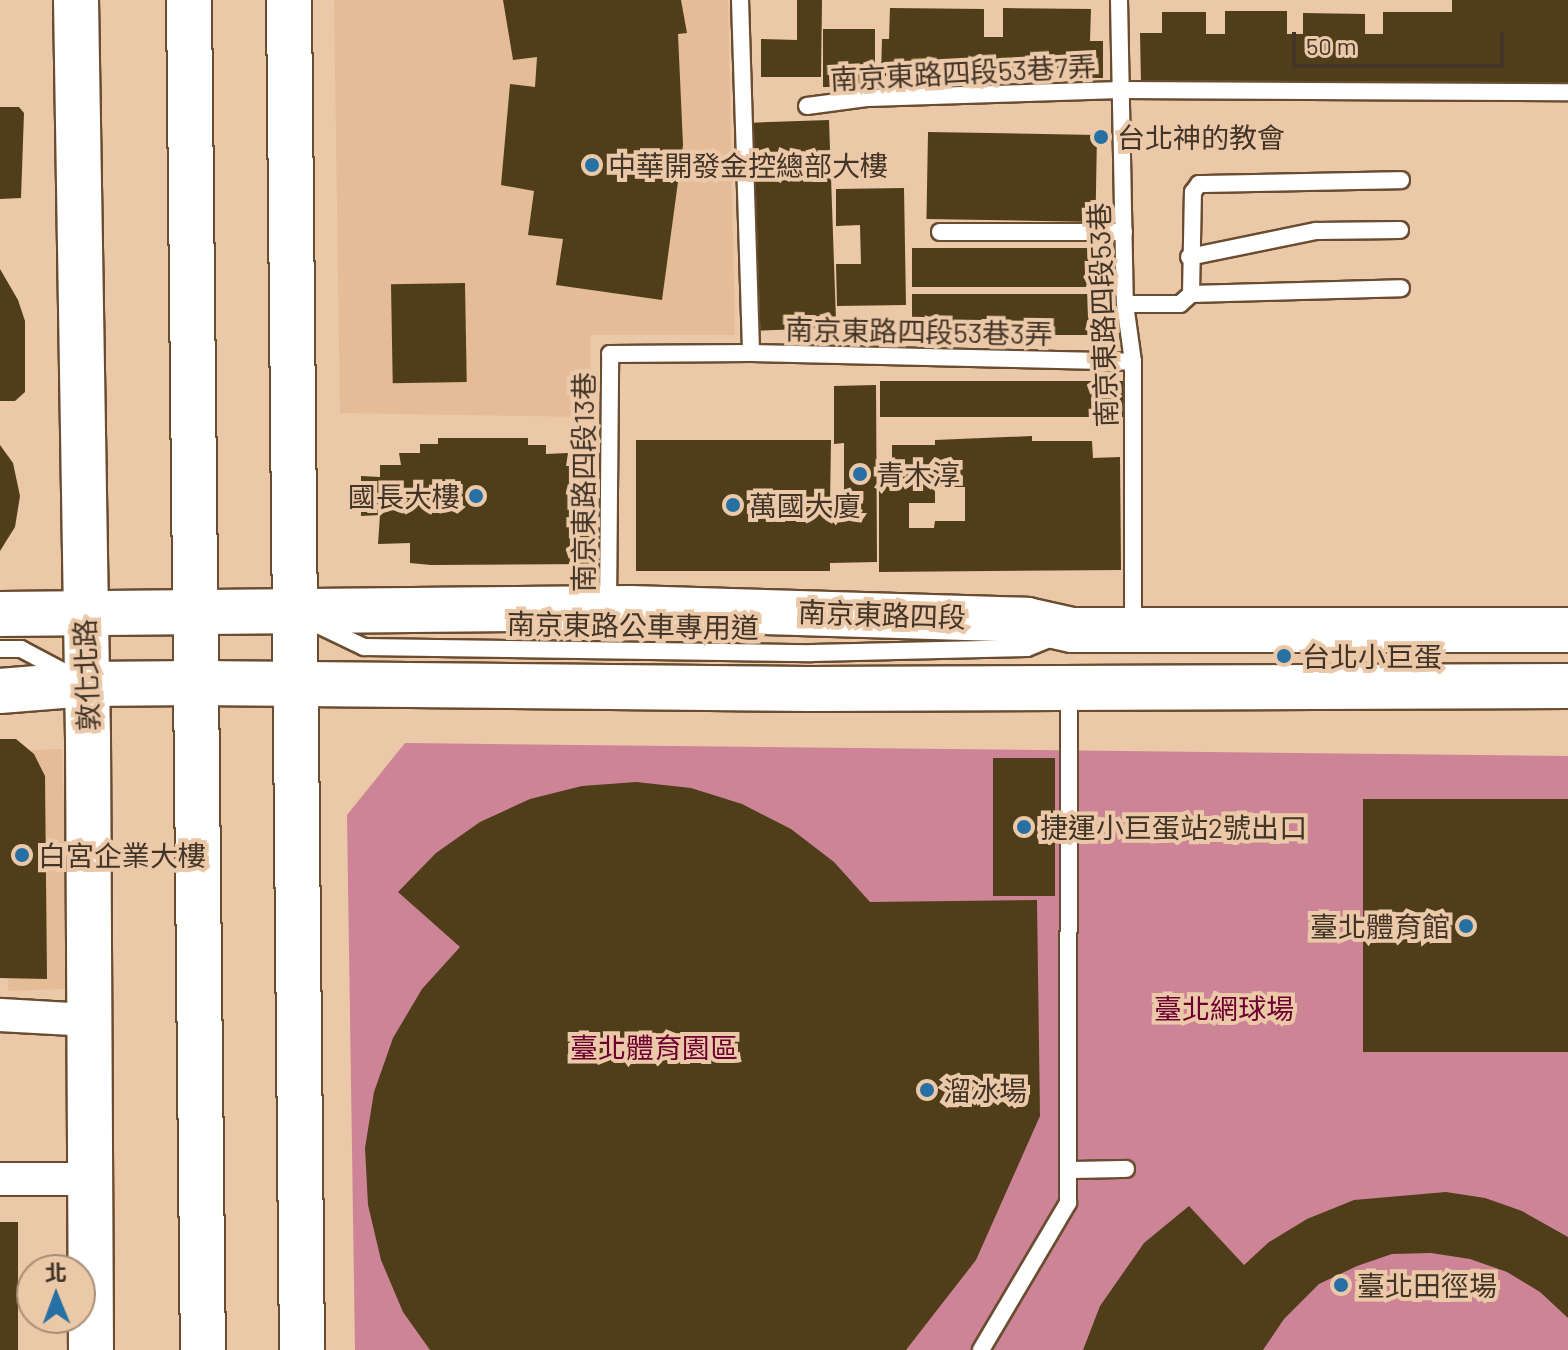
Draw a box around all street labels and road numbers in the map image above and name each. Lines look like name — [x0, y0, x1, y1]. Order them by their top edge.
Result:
street label: 南京東路四段53巷7弄 — [829, 48, 1097, 96]
street label: 南京東路四段53巷 — [1081, 202, 1123, 428]
street label: 南京東路四段53巷3弄 — [785, 312, 1053, 350]
street label: 南京東路四段13巷 — [566, 372, 600, 592]
street label: 南京東路四段 — [797, 594, 967, 634]
street label: 南京東路公車專用道 — [507, 606, 759, 644]
street label: 敦化北路 — [67, 618, 105, 732]

